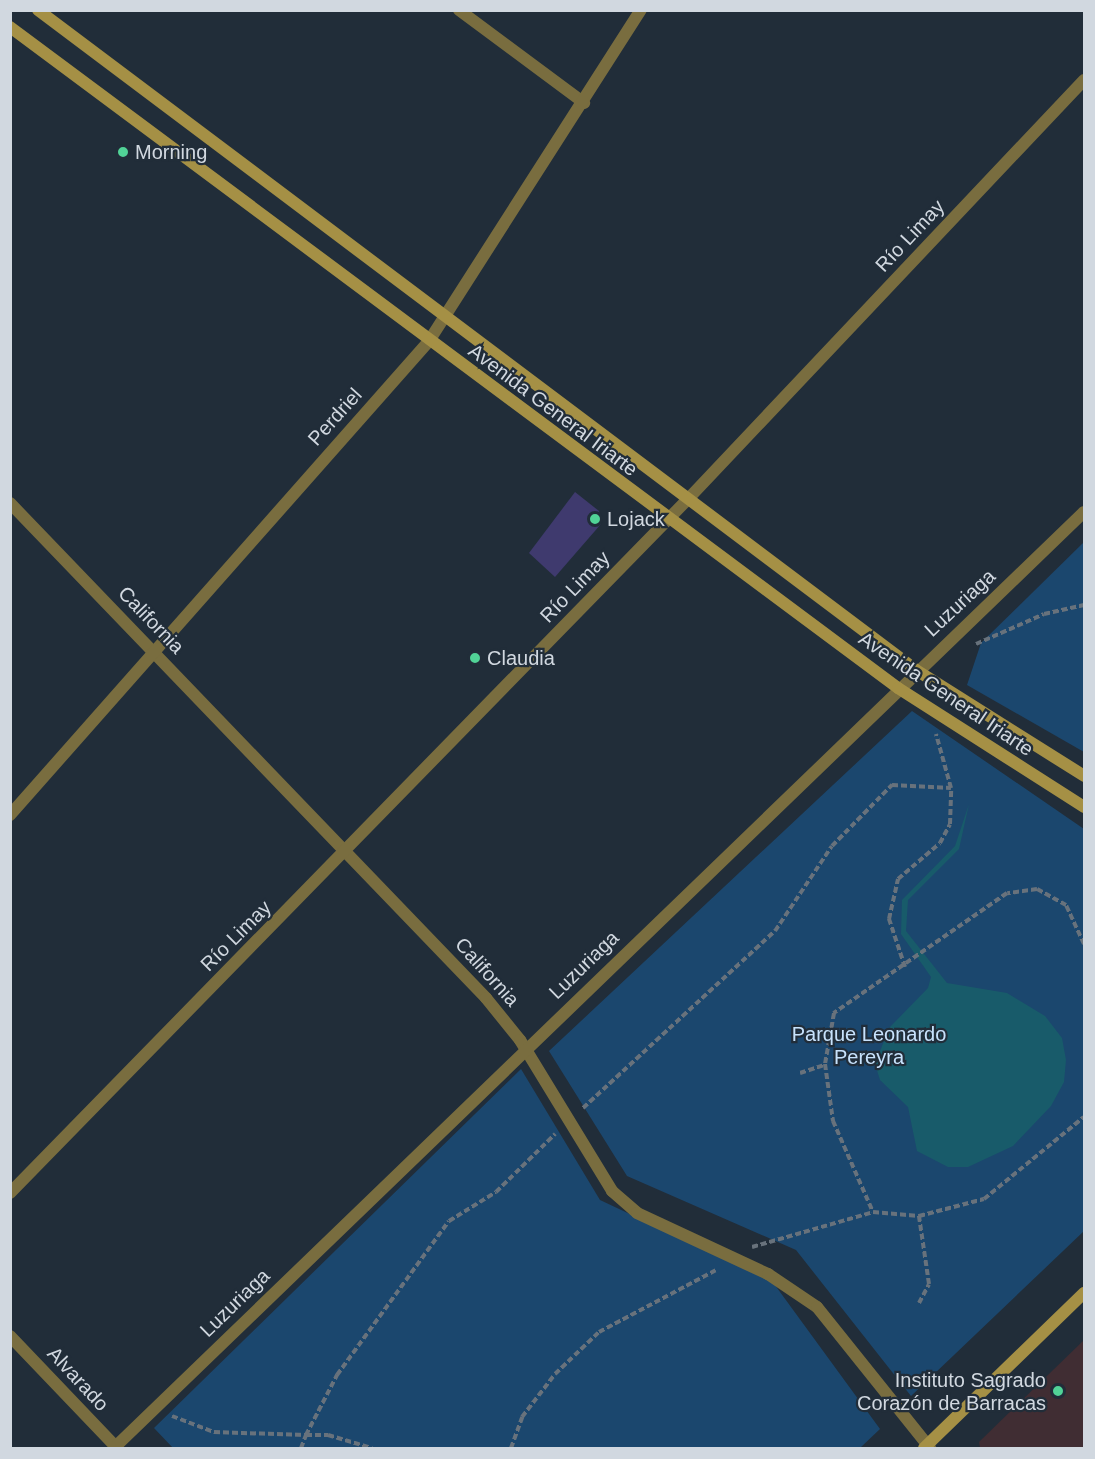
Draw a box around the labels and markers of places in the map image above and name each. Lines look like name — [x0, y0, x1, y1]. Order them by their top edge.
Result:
place label: Morning — [135, 140, 207, 164]
marker: Morning — [116, 145, 130, 159]
place label: Lojack — [607, 507, 665, 531]
marker: Lojack — [588, 512, 602, 526]
place label: Claudia — [487, 646, 555, 670]
marker: Claudia — [468, 651, 482, 665]
place label: Instituto Sagrado Corazón de Barracas — [857, 1368, 1046, 1415]
marker: Instituto Sagrado Corazón de Barracas — [1051, 1384, 1065, 1398]

